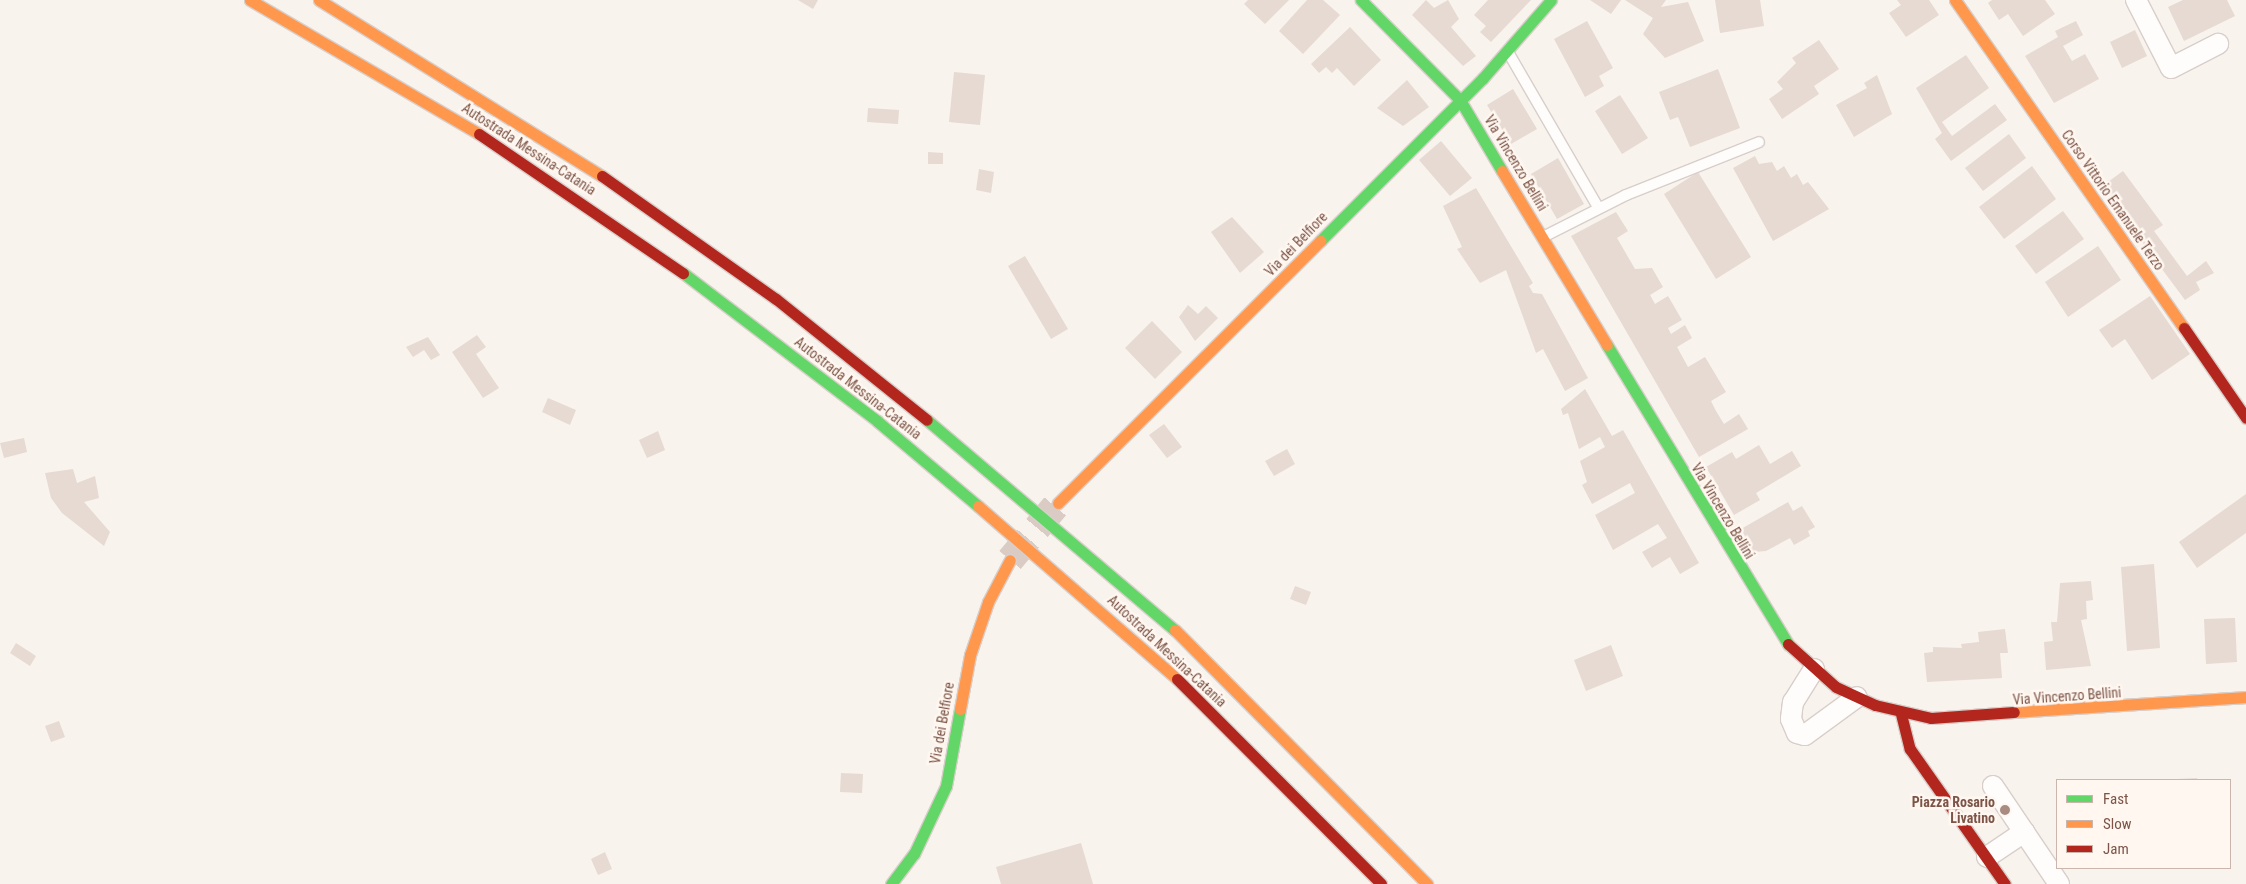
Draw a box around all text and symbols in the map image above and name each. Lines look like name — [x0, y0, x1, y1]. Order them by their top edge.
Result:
street label: Autostrada Messina-Catania — [459, 99, 599, 199]
street label: Via Vincenzo Bellini — [1481, 112, 1551, 214]
street label: Corso Vittorio Emanuele Terzo — [2058, 127, 2168, 273]
street label: Via dei Belfiore — [1261, 208, 1331, 280]
street label: Autostrada Messina-Catania — [791, 333, 925, 443]
street label: Via Vincenzo Bellini — [1688, 460, 1758, 562]
street label: Autostrada Messina-Catania — [1104, 592, 1230, 710]
street label: Via dei Belfiore — [927, 681, 957, 765]
street label: Via Vincenzo Bellini — [2012, 684, 2122, 708]
legend — [2056, 779, 2231, 869]
text: Fast — [2103, 790, 2128, 808]
place label: Piazza Rosario Livatino — [1912, 794, 1995, 826]
marker: Piazza Rosario Livatino — [1999, 804, 2011, 816]
text: Slow — [2103, 815, 2132, 833]
text: Jam — [2103, 840, 2129, 858]

